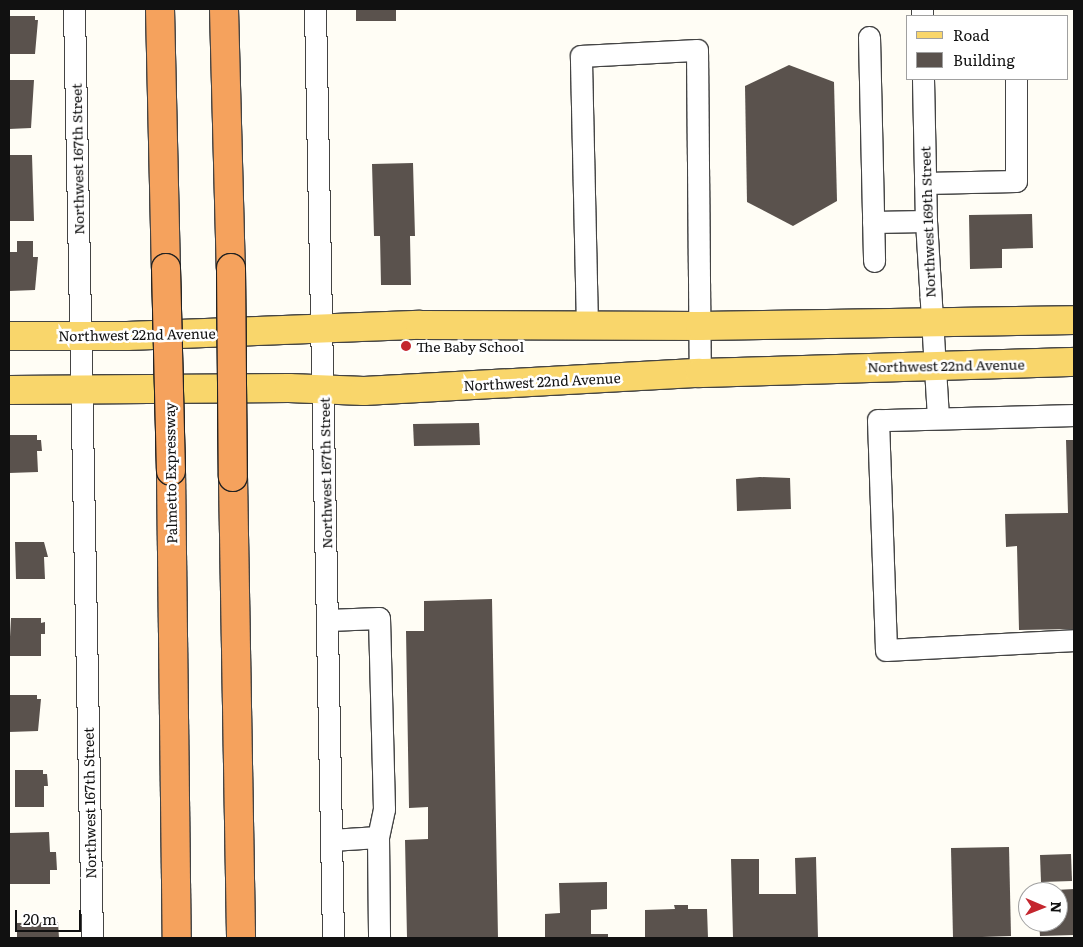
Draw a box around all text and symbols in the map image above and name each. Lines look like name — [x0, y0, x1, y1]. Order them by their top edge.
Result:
legend — [906, 15, 1068, 80]
text: Road — [953, 23, 989, 46]
text: Building — [953, 48, 1015, 71]
street label: Northwest 167th Street — [67, 83, 87, 235]
street label: Northwest 169th Street — [916, 146, 938, 298]
street label: Northwest 22nd Avenue — [58, 324, 216, 344]
place label: The Baby School — [416, 338, 524, 354]
marker: The Baby School — [400, 340, 412, 352]
street label: Northwest 22nd Avenue — [867, 355, 1025, 375]
street label: Northwest 22nd Avenue — [463, 368, 621, 394]
street label: Northwest 167th Street — [315, 397, 335, 549]
street label: Palmetto Expressway — [160, 402, 180, 544]
street label: Northwest 167th Street — [79, 727, 99, 879]
north arrow — [1018, 882, 1068, 932]
scale bar — [18, 900, 84, 932]
text: N — [1047, 901, 1067, 913]
text: 20 m — [23, 907, 57, 930]

